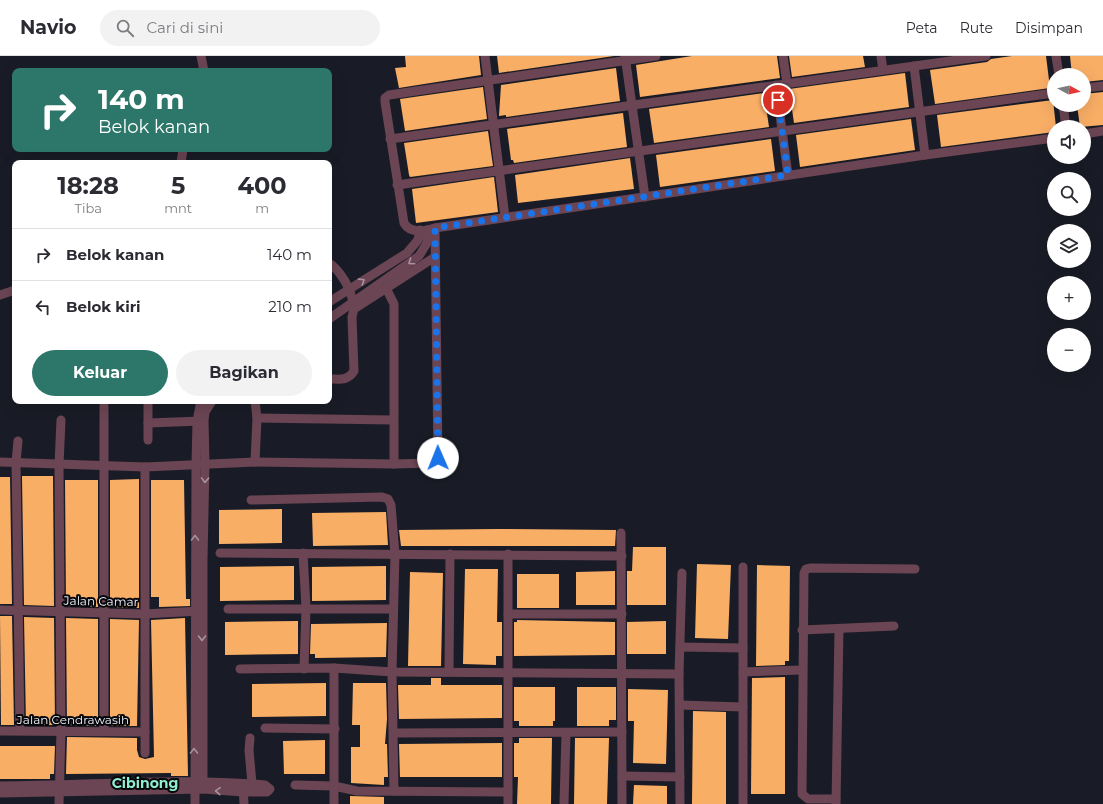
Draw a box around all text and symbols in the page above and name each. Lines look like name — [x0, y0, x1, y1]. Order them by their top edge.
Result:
search box — [100, 10, 380, 46]
text: Navio — [20, 16, 76, 39]
icon: search — [114, 17, 136, 39]
text: Cari di sini — [146, 18, 223, 37]
text: Peta — [906, 19, 938, 37]
text: Rute — [960, 19, 993, 37]
text: Disimpan — [1015, 19, 1083, 37]
north arrow — [1047, 68, 1091, 112]
map controls — [1047, 68, 1091, 372]
text: 140 m — [98, 82, 185, 116]
pin — [761, 83, 795, 117]
icon: right — [32, 84, 84, 136]
icon: arrive — [767, 89, 789, 111]
text: Belok kanan — [98, 116, 210, 138]
button: sound — [1047, 120, 1091, 164]
text: 18:28 — [57, 171, 119, 200]
text: 5 — [171, 171, 185, 200]
text: 400 — [237, 171, 287, 200]
button: search — [1047, 172, 1091, 216]
text: Tiba — [74, 200, 102, 216]
text: mnt — [164, 200, 192, 216]
text: m — [255, 200, 269, 216]
button: layers — [1047, 224, 1091, 268]
icon: right — [32, 244, 54, 266]
text: Belok kanan — [66, 245, 164, 264]
text: 140 m — [267, 245, 312, 264]
one-way arrow — [408, 257, 415, 264]
button: + — [1047, 276, 1091, 320]
one-way arrow — [358, 278, 365, 286]
icon: left — [32, 296, 54, 318]
text: Belok kiri — [66, 297, 141, 316]
text: 210 m — [268, 297, 312, 316]
button: − — [1047, 328, 1091, 372]
button: Keluar — [32, 350, 168, 396]
button: Bagikan — [176, 350, 312, 396]
position arrow — [417, 437, 459, 479]
one-way arrow — [201, 477, 209, 483]
one-way arrow — [191, 535, 199, 541]
street label: Jalan Camar — [62, 593, 139, 609]
one-way arrow — [198, 635, 206, 641]
street label: Jalan Cendrawasih — [16, 712, 129, 727]
one-way arrow — [190, 748, 198, 754]
district label: Cibinong — [112, 774, 178, 792]
one-way arrow — [215, 786, 221, 795]

